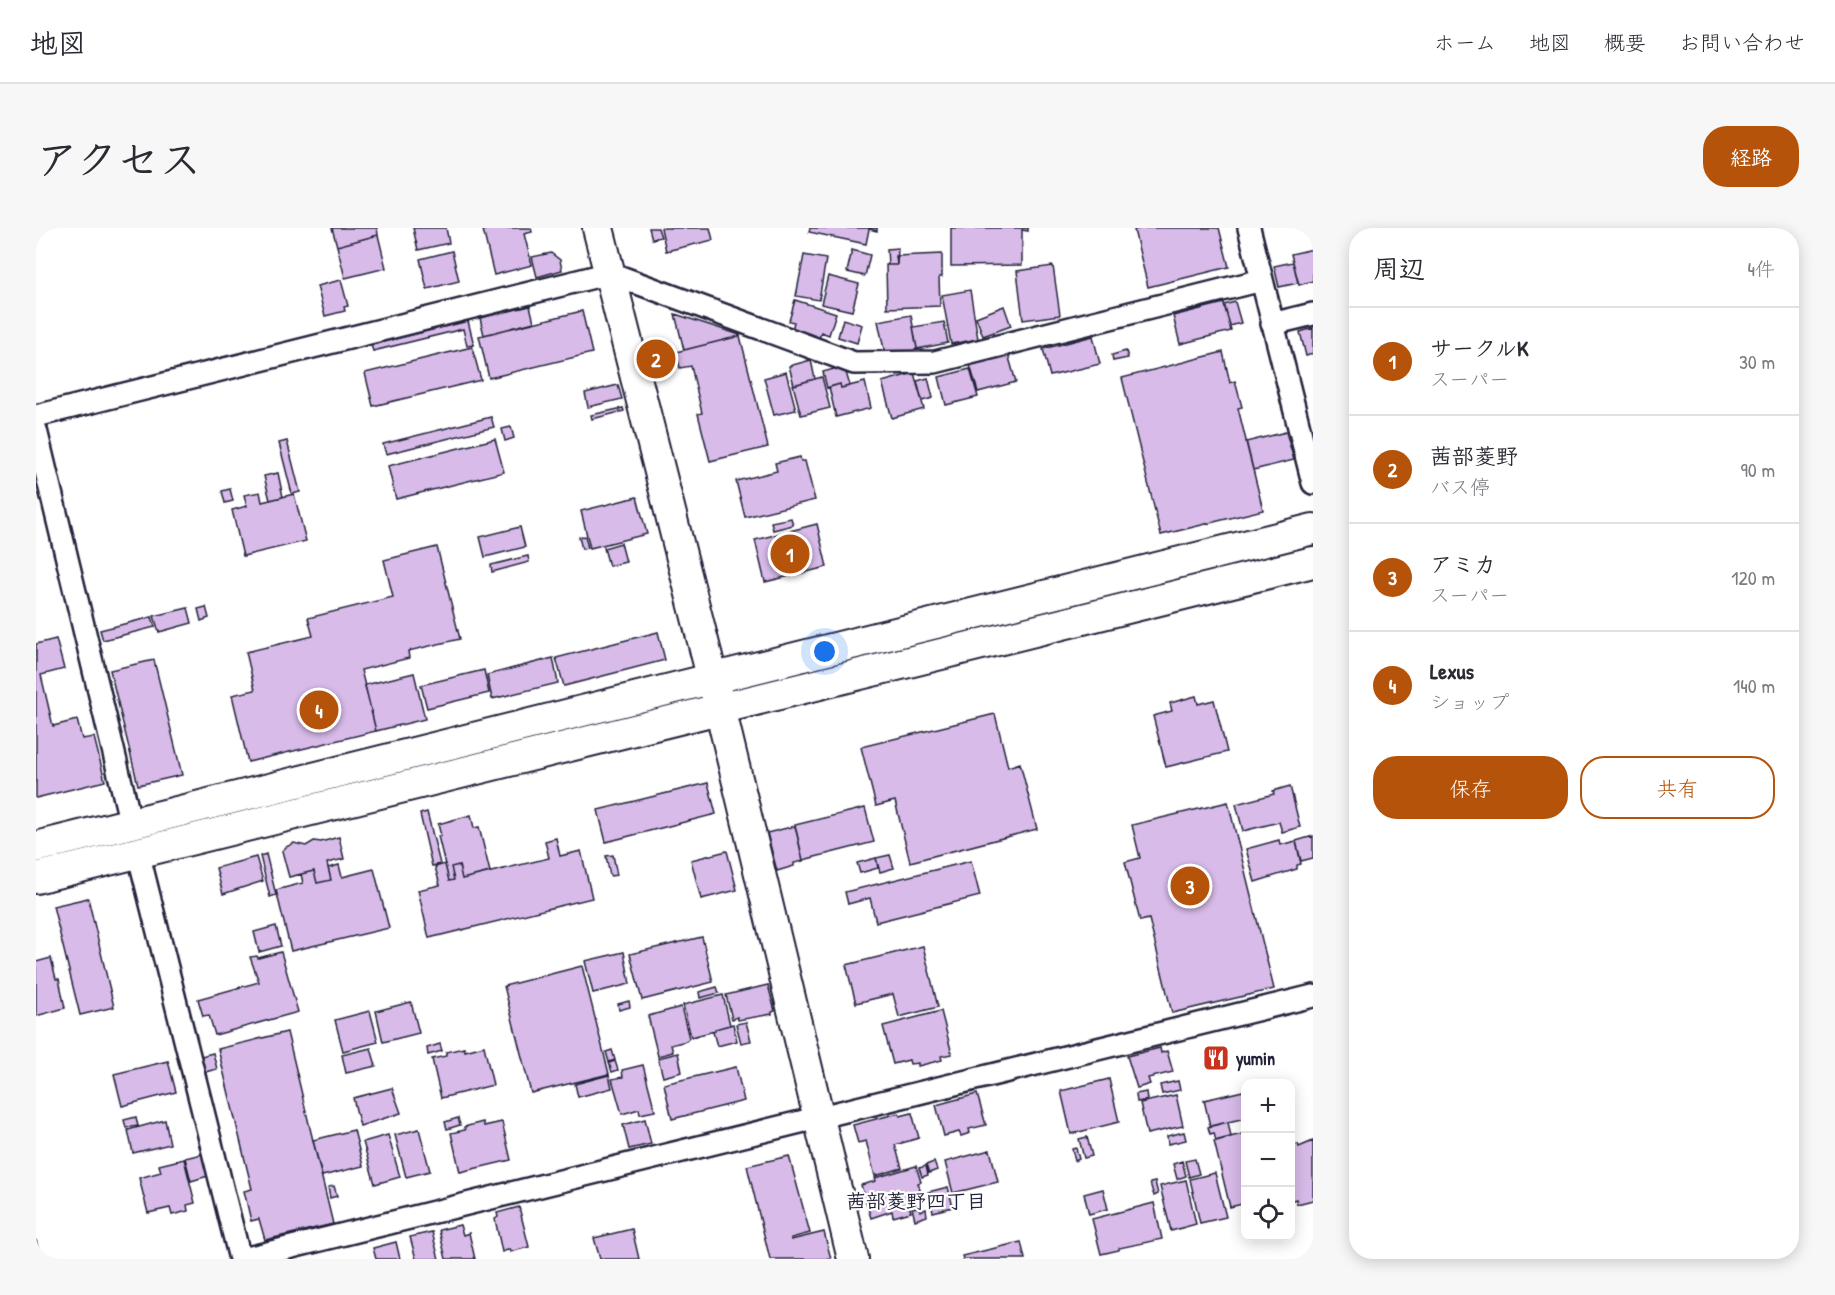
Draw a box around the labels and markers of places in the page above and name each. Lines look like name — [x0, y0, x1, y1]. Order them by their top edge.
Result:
pin: 2 — [636, 336, 676, 382]
pin: 1 — [770, 532, 810, 576]
pin: 4 — [300, 688, 338, 732]
pin: 3 — [1170, 864, 1210, 908]
restaurant icon: yumin — [1201, 1043, 1231, 1073]
place label: yumin — [1235, 1046, 1275, 1072]

